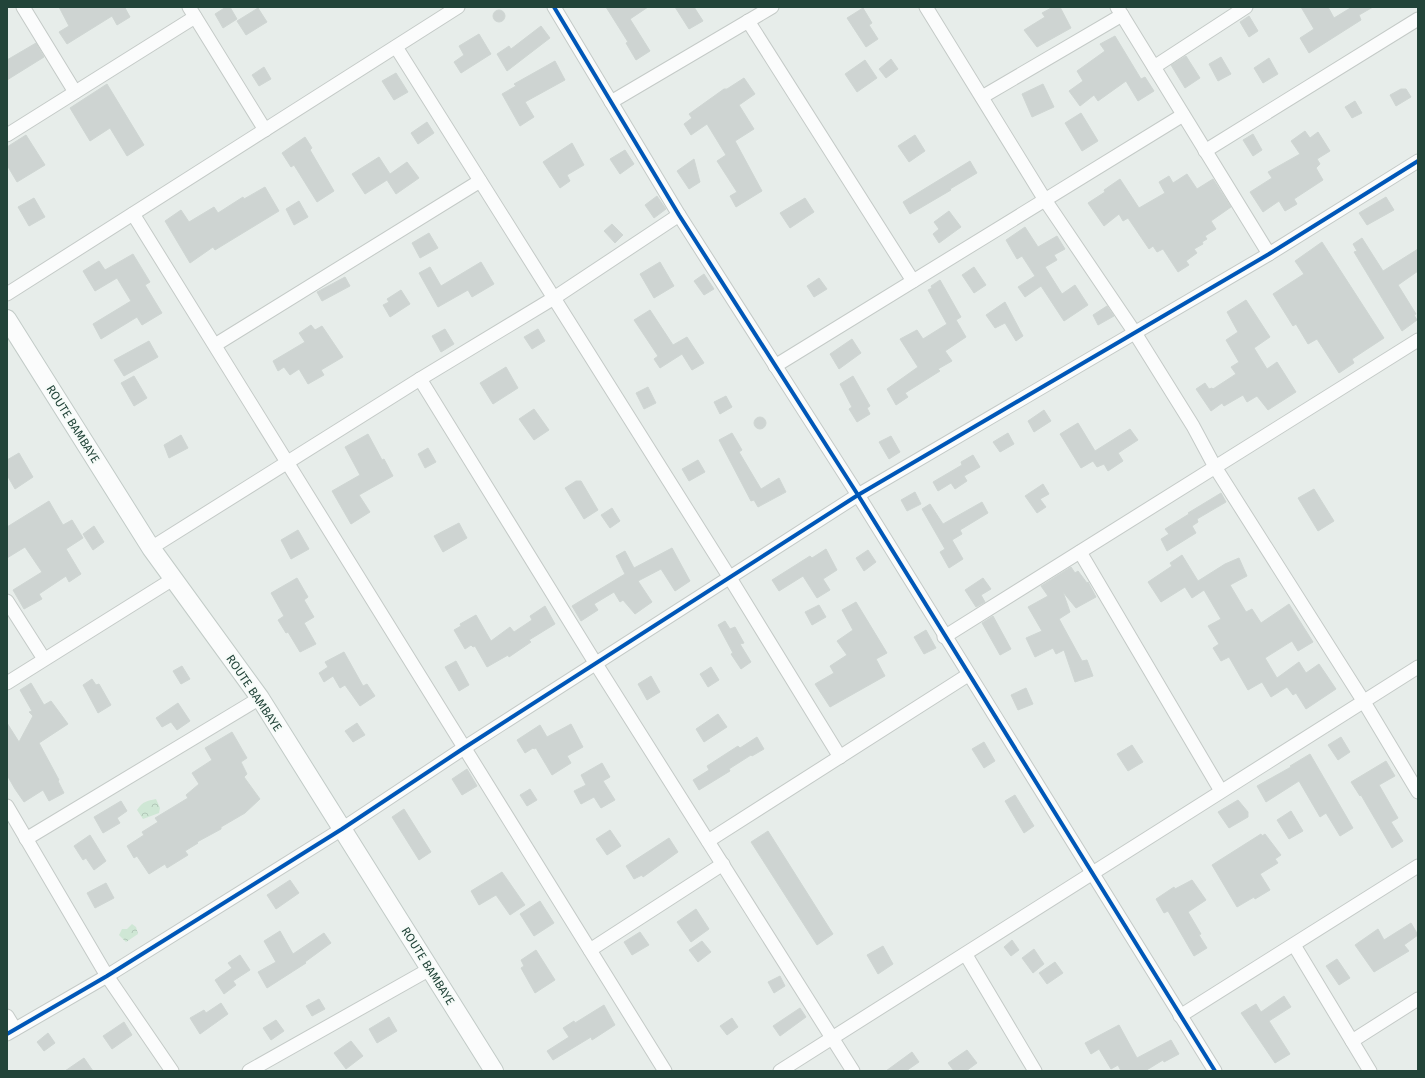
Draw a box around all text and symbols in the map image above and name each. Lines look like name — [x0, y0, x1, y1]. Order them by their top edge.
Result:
street label: ROUTE BAMBAYE — [43, 382, 103, 466]
street label: ROUTE BAMBAYE — [223, 652, 285, 734]
street label: ROUTE BAMBAYE — [398, 924, 458, 1008]

